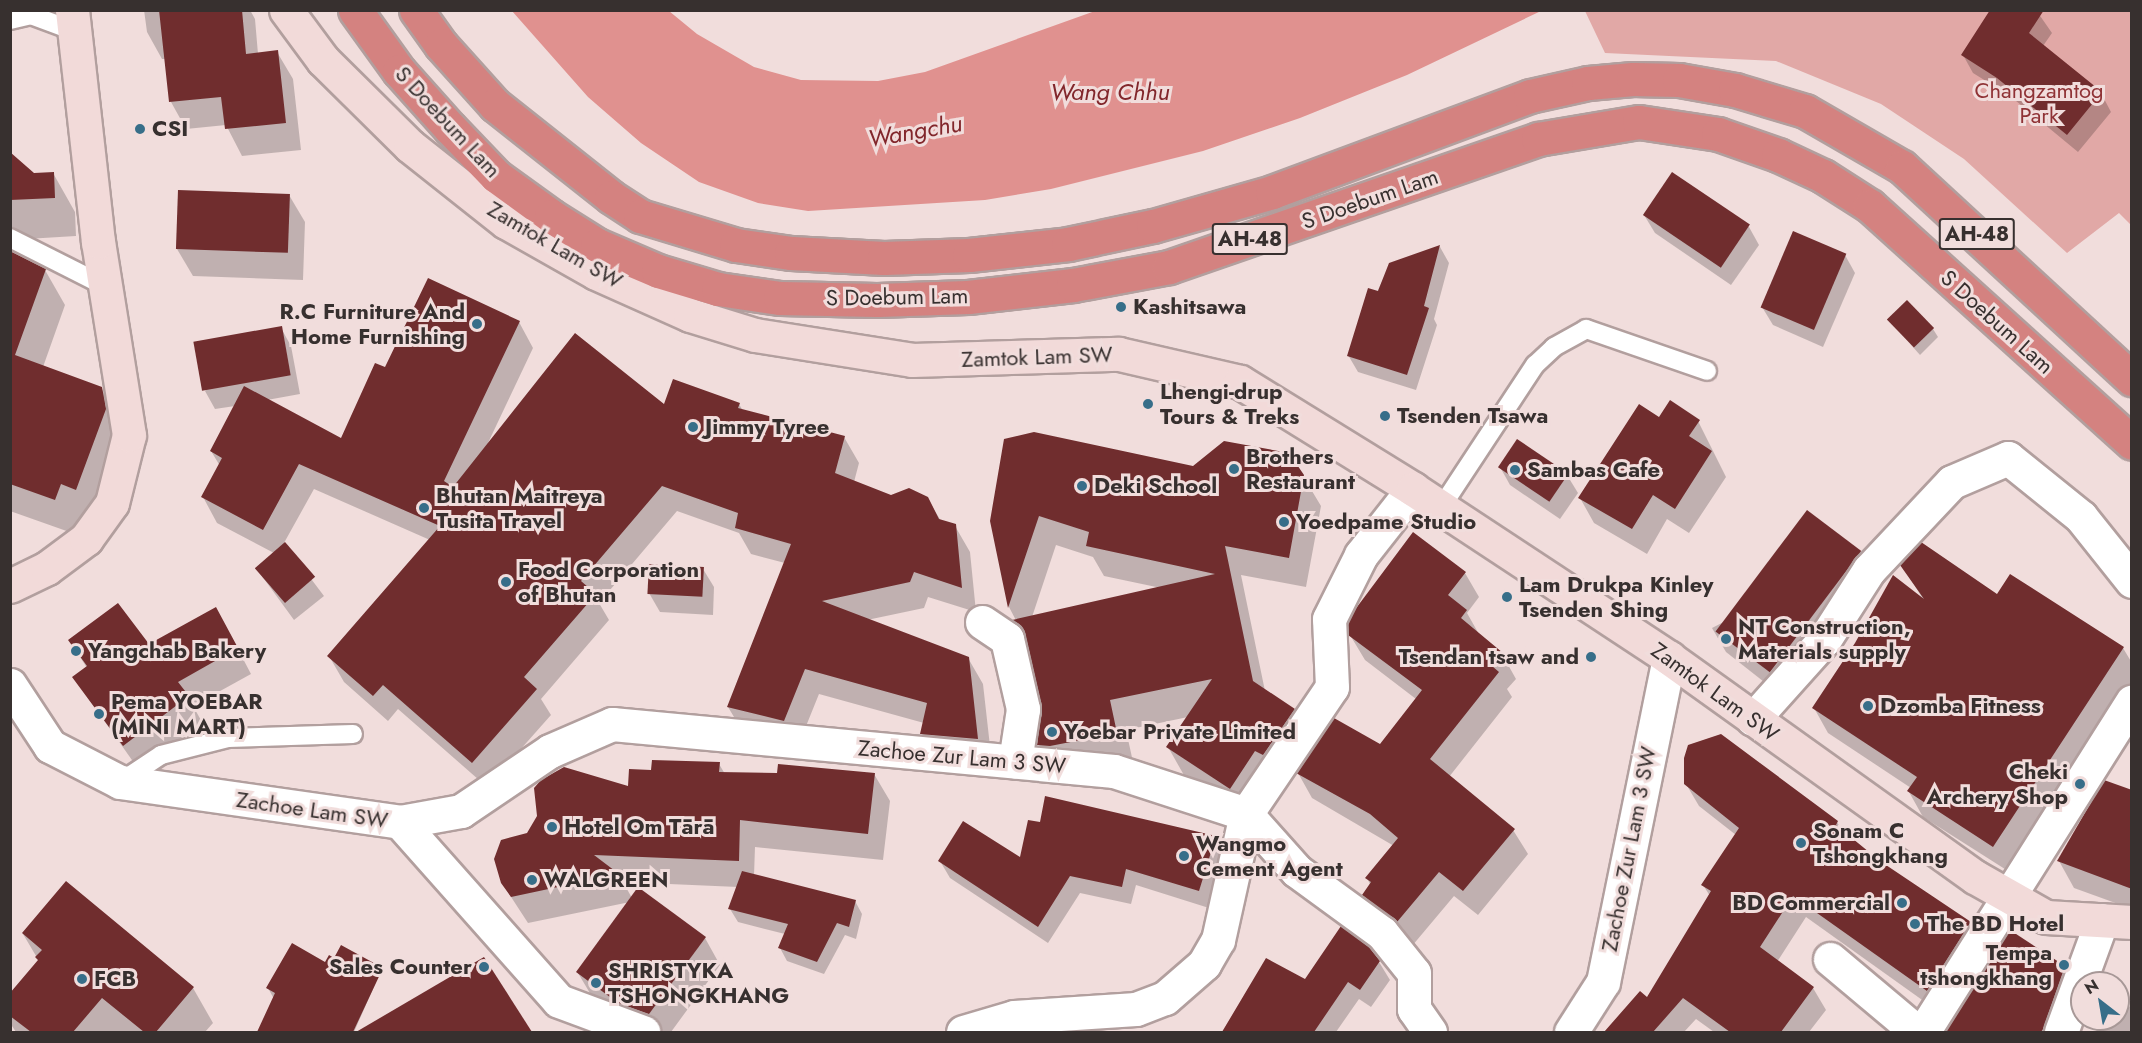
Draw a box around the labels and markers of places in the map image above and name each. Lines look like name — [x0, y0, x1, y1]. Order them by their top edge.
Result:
place label: CSI — [152, 116, 188, 142]
marker: CSI — [133, 122, 147, 136]
place label: Kashitsawa — [1133, 294, 1246, 320]
place label: R.C Furniture And Home Furnishing — [280, 298, 465, 350]
marker: Kashitsawa — [1114, 300, 1128, 314]
marker: R.C Furniture And Home Furnishing — [470, 317, 484, 331]
place label: Lhengi-drup Tours & Treks — [1160, 378, 1299, 430]
marker: Lhengi-drup Tours & Treks — [1141, 397, 1155, 411]
place label: Tsenden Tsawa — [1397, 403, 1548, 429]
marker: Tsenden Tsawa — [1378, 409, 1392, 423]
place label: Jimmy Tyree — [705, 414, 829, 440]
marker: Jimmy Tyree — [686, 420, 700, 434]
place label: Brothers Restaurant — [1246, 443, 1355, 494]
place label: Sambas Cafe — [1527, 457, 1660, 483]
marker: Brothers Restaurant — [1227, 462, 1241, 476]
marker: Sambas Cafe — [1508, 463, 1522, 477]
place label: Deki School — [1094, 473, 1217, 499]
marker: Deki School — [1075, 479, 1089, 493]
place label: Bhutan Maitreya Tusita Travel — [436, 482, 603, 534]
marker: Bhutan Maitreya Tusita Travel — [417, 501, 431, 515]
place label: Yoedpame Studio — [1296, 509, 1476, 535]
marker: Yoedpame Studio — [1277, 515, 1291, 529]
place label: Food Corporation of Bhutan — [518, 556, 699, 608]
place label: Lam Drukpa Kinley Tsenden Shing — [1519, 571, 1713, 622]
marker: Food Corporation of Bhutan — [499, 575, 513, 589]
marker: Lam Drukpa Kinley Tsenden Shing — [1500, 590, 1514, 604]
place label: NT Construction, Materials supply — [1738, 613, 1911, 664]
marker: NT Construction, Materials supply — [1719, 632, 1733, 646]
place label: Yangchab Bakery — [88, 638, 266, 664]
marker: Yangchab Bakery — [69, 644, 83, 658]
place label: Tsendan tsaw and — [1399, 644, 1579, 670]
marker: Tsendan tsaw and — [1584, 650, 1598, 664]
place label: Pema YOEBAR (MINI MART) — [111, 688, 263, 740]
place label: Dzomba Fitness — [1880, 693, 2041, 719]
marker: Dzomba Fitness — [1861, 699, 1875, 713]
marker: Pema YOEBAR (MINI MART) — [92, 707, 106, 721]
place label: Yoebar Private Limited — [1064, 719, 1296, 745]
marker: Yoebar Private Limited — [1045, 725, 1059, 739]
place label: Cheki Archery Shop — [1927, 758, 2068, 810]
marker: Cheki Archery Shop — [2073, 777, 2087, 791]
place label: Hotel Om Tārā — [564, 814, 714, 840]
place label: Sonam C Tshongkhang — [1813, 817, 1948, 868]
marker: Hotel Om Tārā — [545, 820, 559, 834]
place label: Wangmo Cement Agent — [1196, 830, 1343, 882]
marker: Sonam C Tshongkhang — [1794, 836, 1808, 850]
marker: Wangmo Cement Agent — [1177, 849, 1191, 863]
place label: WALGREEN — [544, 867, 668, 893]
marker: WALGREEN — [525, 873, 539, 887]
place label: BD Commercial — [1732, 890, 1890, 916]
marker: BD Commercial — [1895, 896, 1909, 910]
place label: The BD Hotel — [1927, 911, 2064, 937]
marker: The BD Hotel — [1908, 917, 1922, 931]
place label: Tempa tshongkhang — [1920, 939, 2052, 990]
place label: Sales Counter — [329, 954, 472, 980]
place label: SHRISTYKA TSHONGKHANG — [608, 957, 789, 1008]
marker: Tempa tshongkhang — [2057, 958, 2071, 972]
marker: Sales Counter — [477, 960, 491, 974]
place label: FCB — [94, 966, 136, 992]
marker: FCB — [75, 972, 89, 986]
marker: SHRISTYKA TSHONGKHANG — [589, 976, 603, 990]

